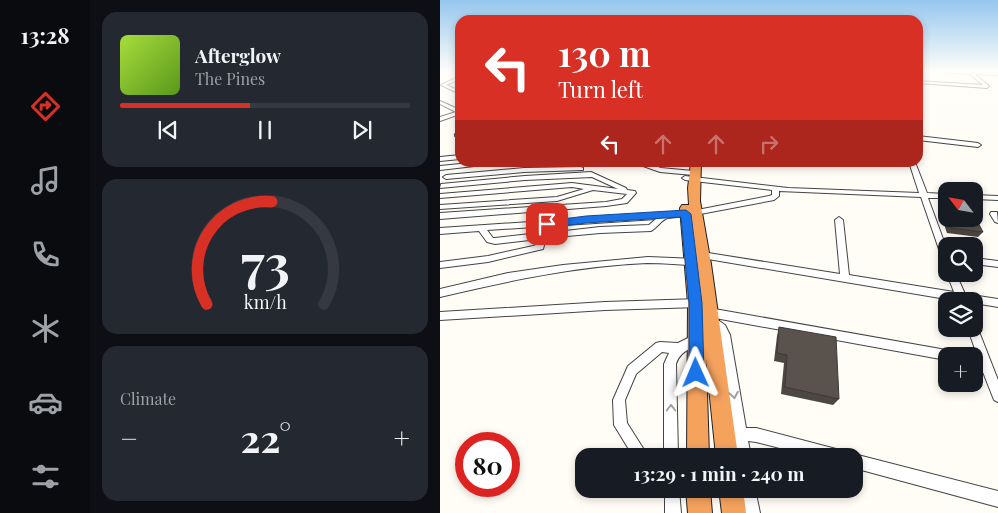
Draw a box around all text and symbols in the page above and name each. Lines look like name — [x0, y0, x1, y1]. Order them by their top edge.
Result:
text: 13:28 — [20, 20, 70, 50]
text: 130 m — [558, 29, 651, 76]
icon: left — [475, 35, 540, 100]
text: Afterglow — [195, 42, 281, 68]
text: The Pines — [195, 68, 265, 89]
text: Turn left — [558, 74, 643, 104]
icon: directions — [28, 89, 63, 124]
icon: previous — [154, 116, 182, 144]
icon: pause — [251, 116, 279, 144]
icon: next — [348, 116, 376, 144]
icon: left — [596, 130, 624, 158]
icon: ahead — [649, 130, 677, 158]
icon: ahead — [702, 130, 730, 158]
icon: right — [755, 130, 783, 158]
icon: music — [28, 163, 63, 198]
north arrow — [938, 182, 982, 228]
map controls — [938, 182, 983, 392]
pin — [526, 203, 568, 245]
icon: arrive — [533, 210, 561, 238]
text: 73 — [240, 227, 290, 296]
icon: phone — [28, 237, 63, 272]
button: search — [938, 237, 983, 282]
text: km/h — [244, 290, 287, 313]
button: layers — [938, 292, 983, 337]
icon: climate — [28, 311, 63, 346]
position arrow — [669, 346, 721, 398]
button: + — [938, 347, 983, 392]
icon: car — [28, 385, 63, 420]
text: Climate — [120, 388, 176, 409]
one-way arrow — [729, 391, 739, 400]
one-way arrow — [666, 403, 676, 411]
text: 22° — [241, 412, 291, 463]
text: − — [120, 419, 138, 456]
text: + — [394, 419, 410, 456]
speed limit sign: 80 — [455, 432, 520, 497]
icon: filters — [28, 459, 63, 494]
text: 13:29 · 1 min · 240 m — [634, 460, 804, 486]

